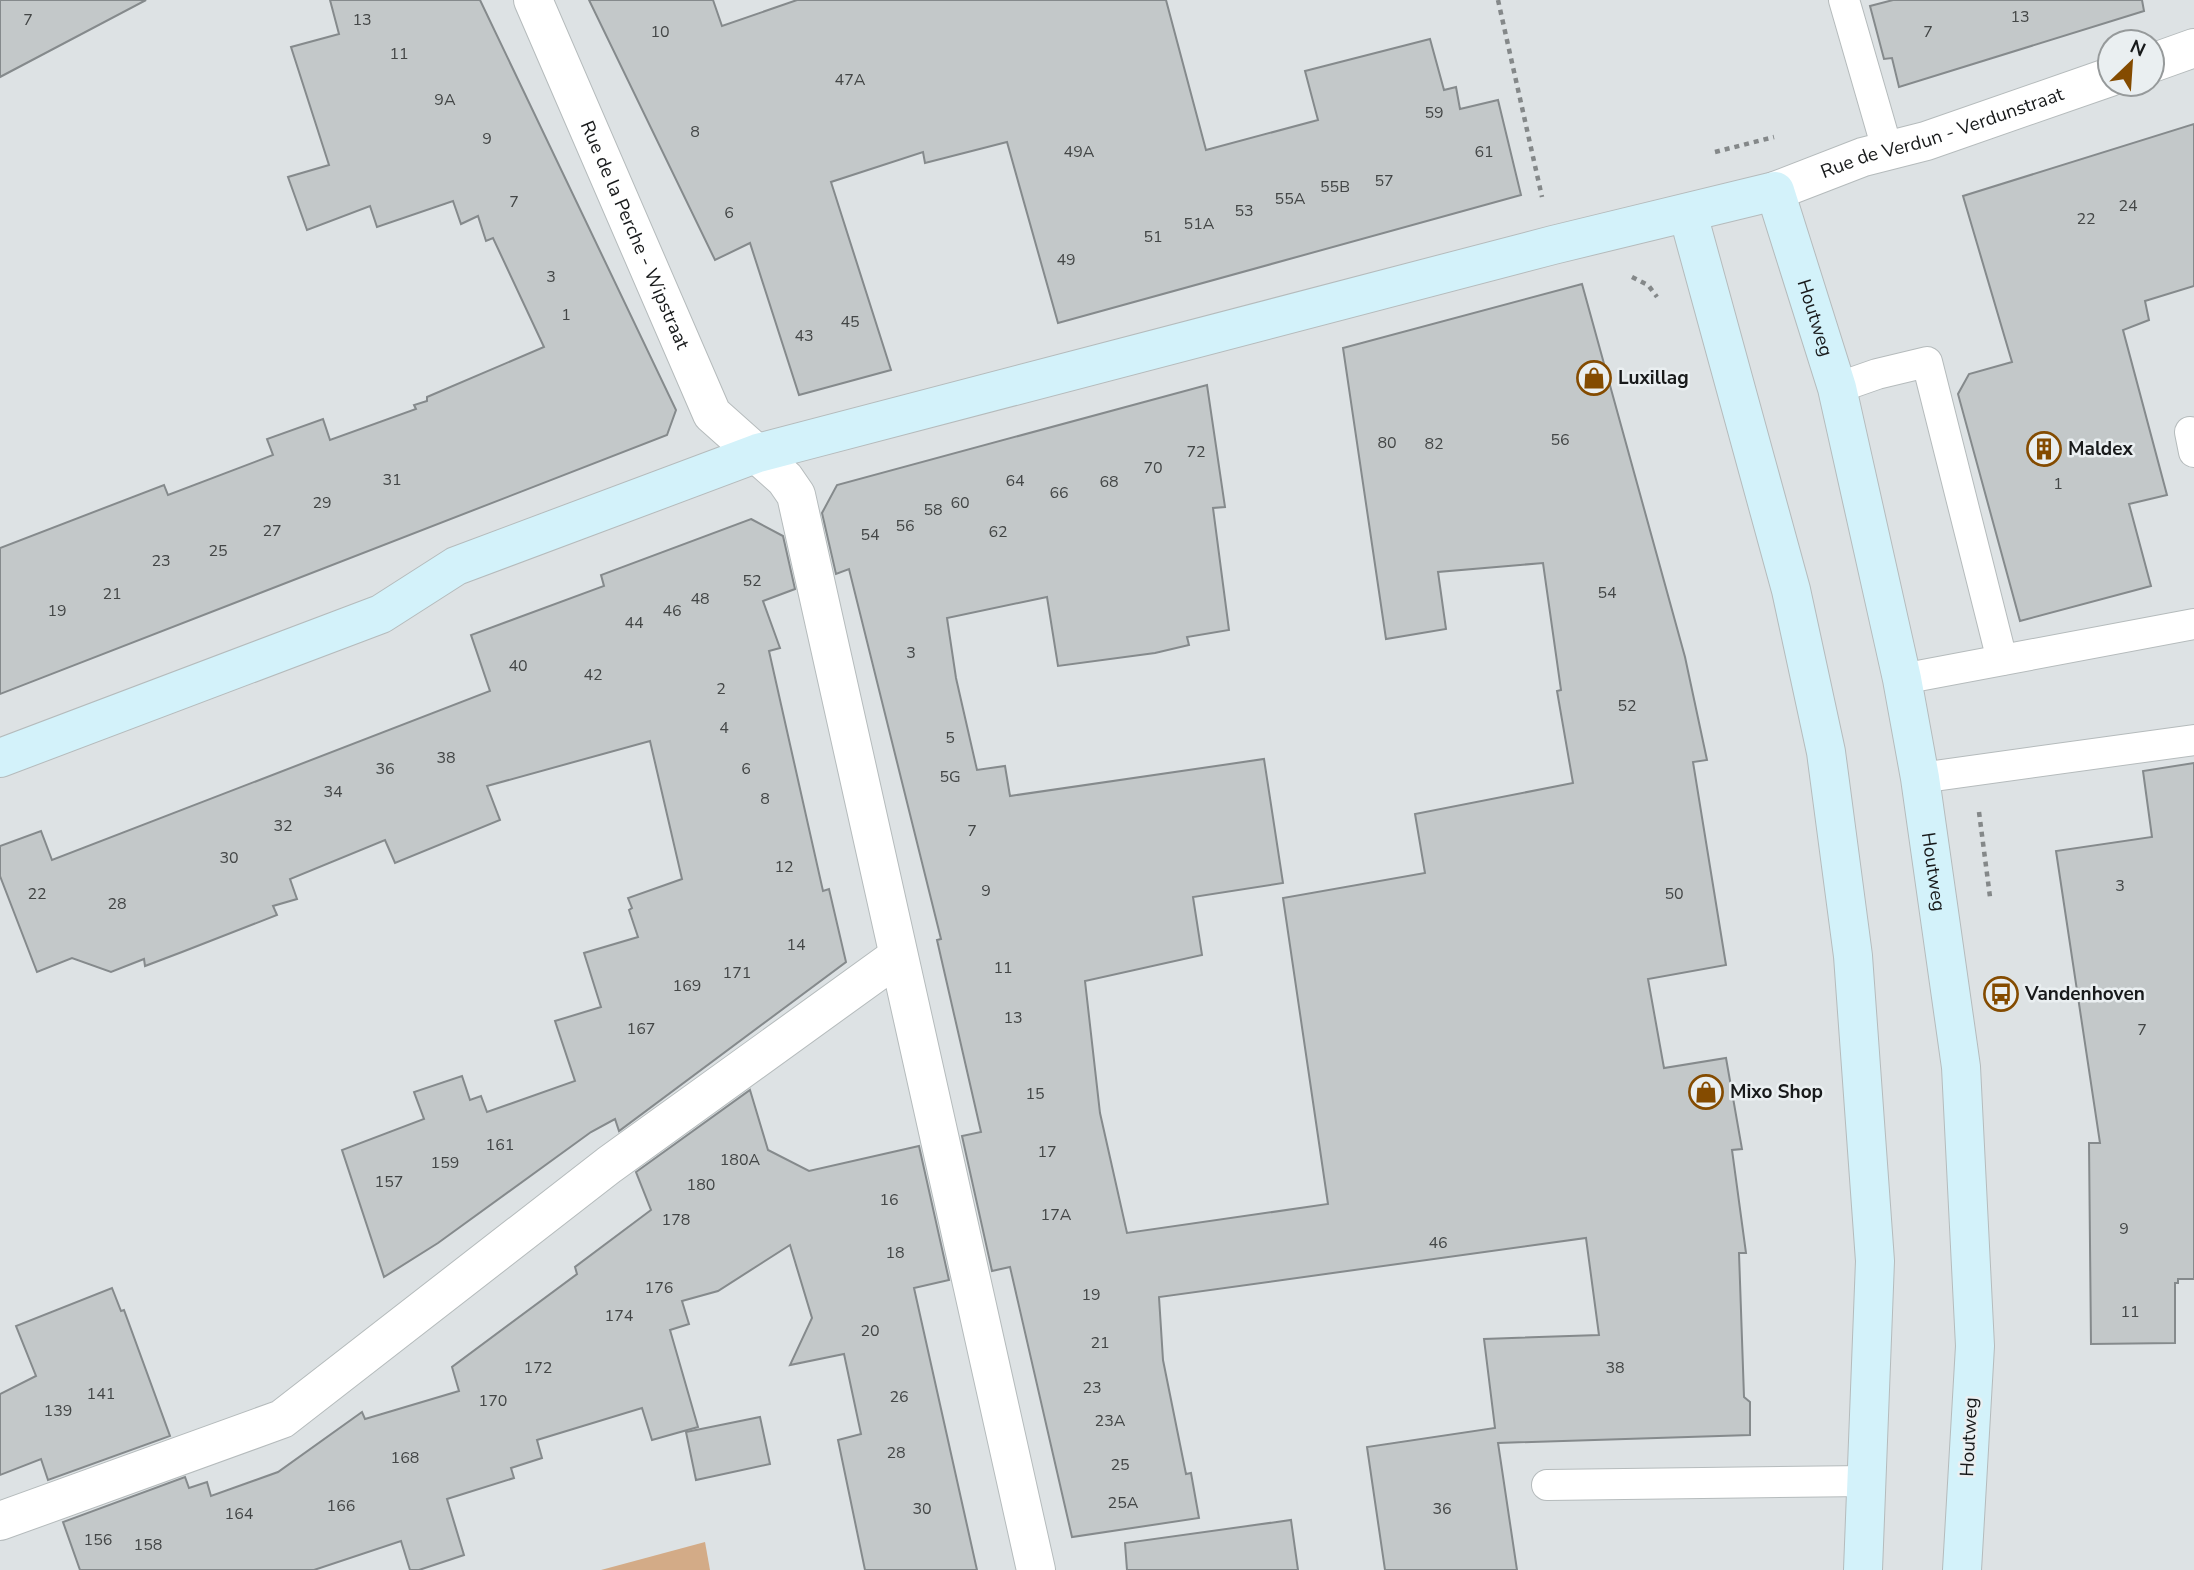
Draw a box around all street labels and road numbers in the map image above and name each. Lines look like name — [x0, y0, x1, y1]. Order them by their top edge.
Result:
street label: Rue de Verdun - Verdunstraat — [1817, 81, 2067, 185]
street label: Rue de la Perche - Wipstraat — [574, 117, 696, 354]
street label: Houtweg — [1791, 276, 1839, 360]
street label: Houtweg — [1915, 830, 1952, 913]
street label: Houtweg — [1954, 1397, 1984, 1477]

